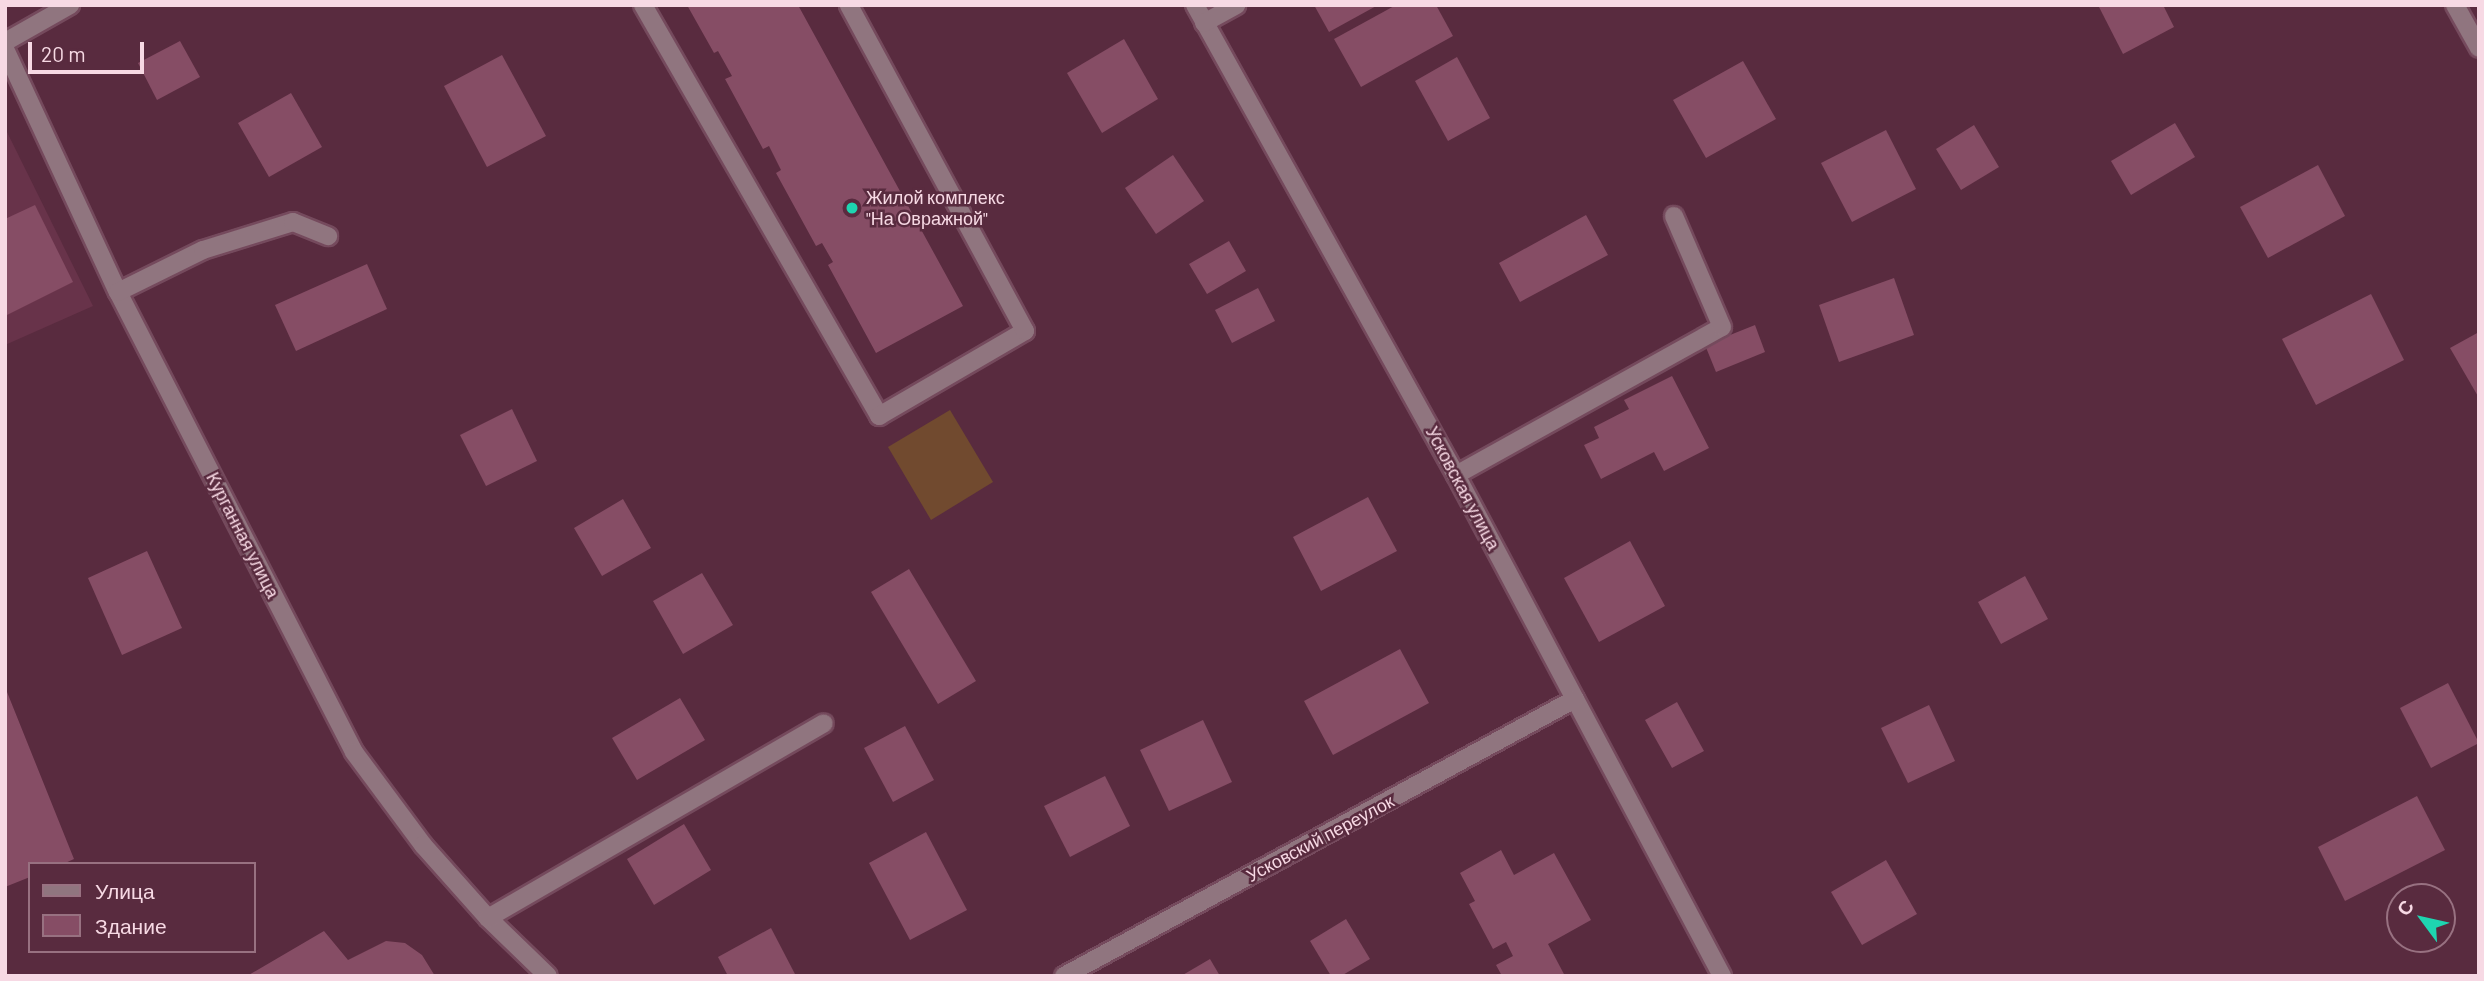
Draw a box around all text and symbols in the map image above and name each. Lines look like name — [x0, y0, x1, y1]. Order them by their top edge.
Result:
scale bar — [32, 28, 147, 72]
text: 20 m — [41, 41, 86, 66]
place label: Жилой комплекс "На Овражной" — [866, 187, 1005, 230]
marker: Жилой комплекс "На Овражной" — [844, 200, 860, 216]
street label: Усковская улица — [1421, 423, 1505, 553]
street label: Курганная улица — [202, 469, 284, 601]
street label: Усковский переулок — [1243, 790, 1397, 886]
legend — [28, 862, 256, 953]
text: Улица — [95, 878, 155, 903]
north arrow — [2386, 883, 2456, 953]
text: С — [2391, 895, 2418, 919]
text: Здание — [95, 913, 167, 938]

